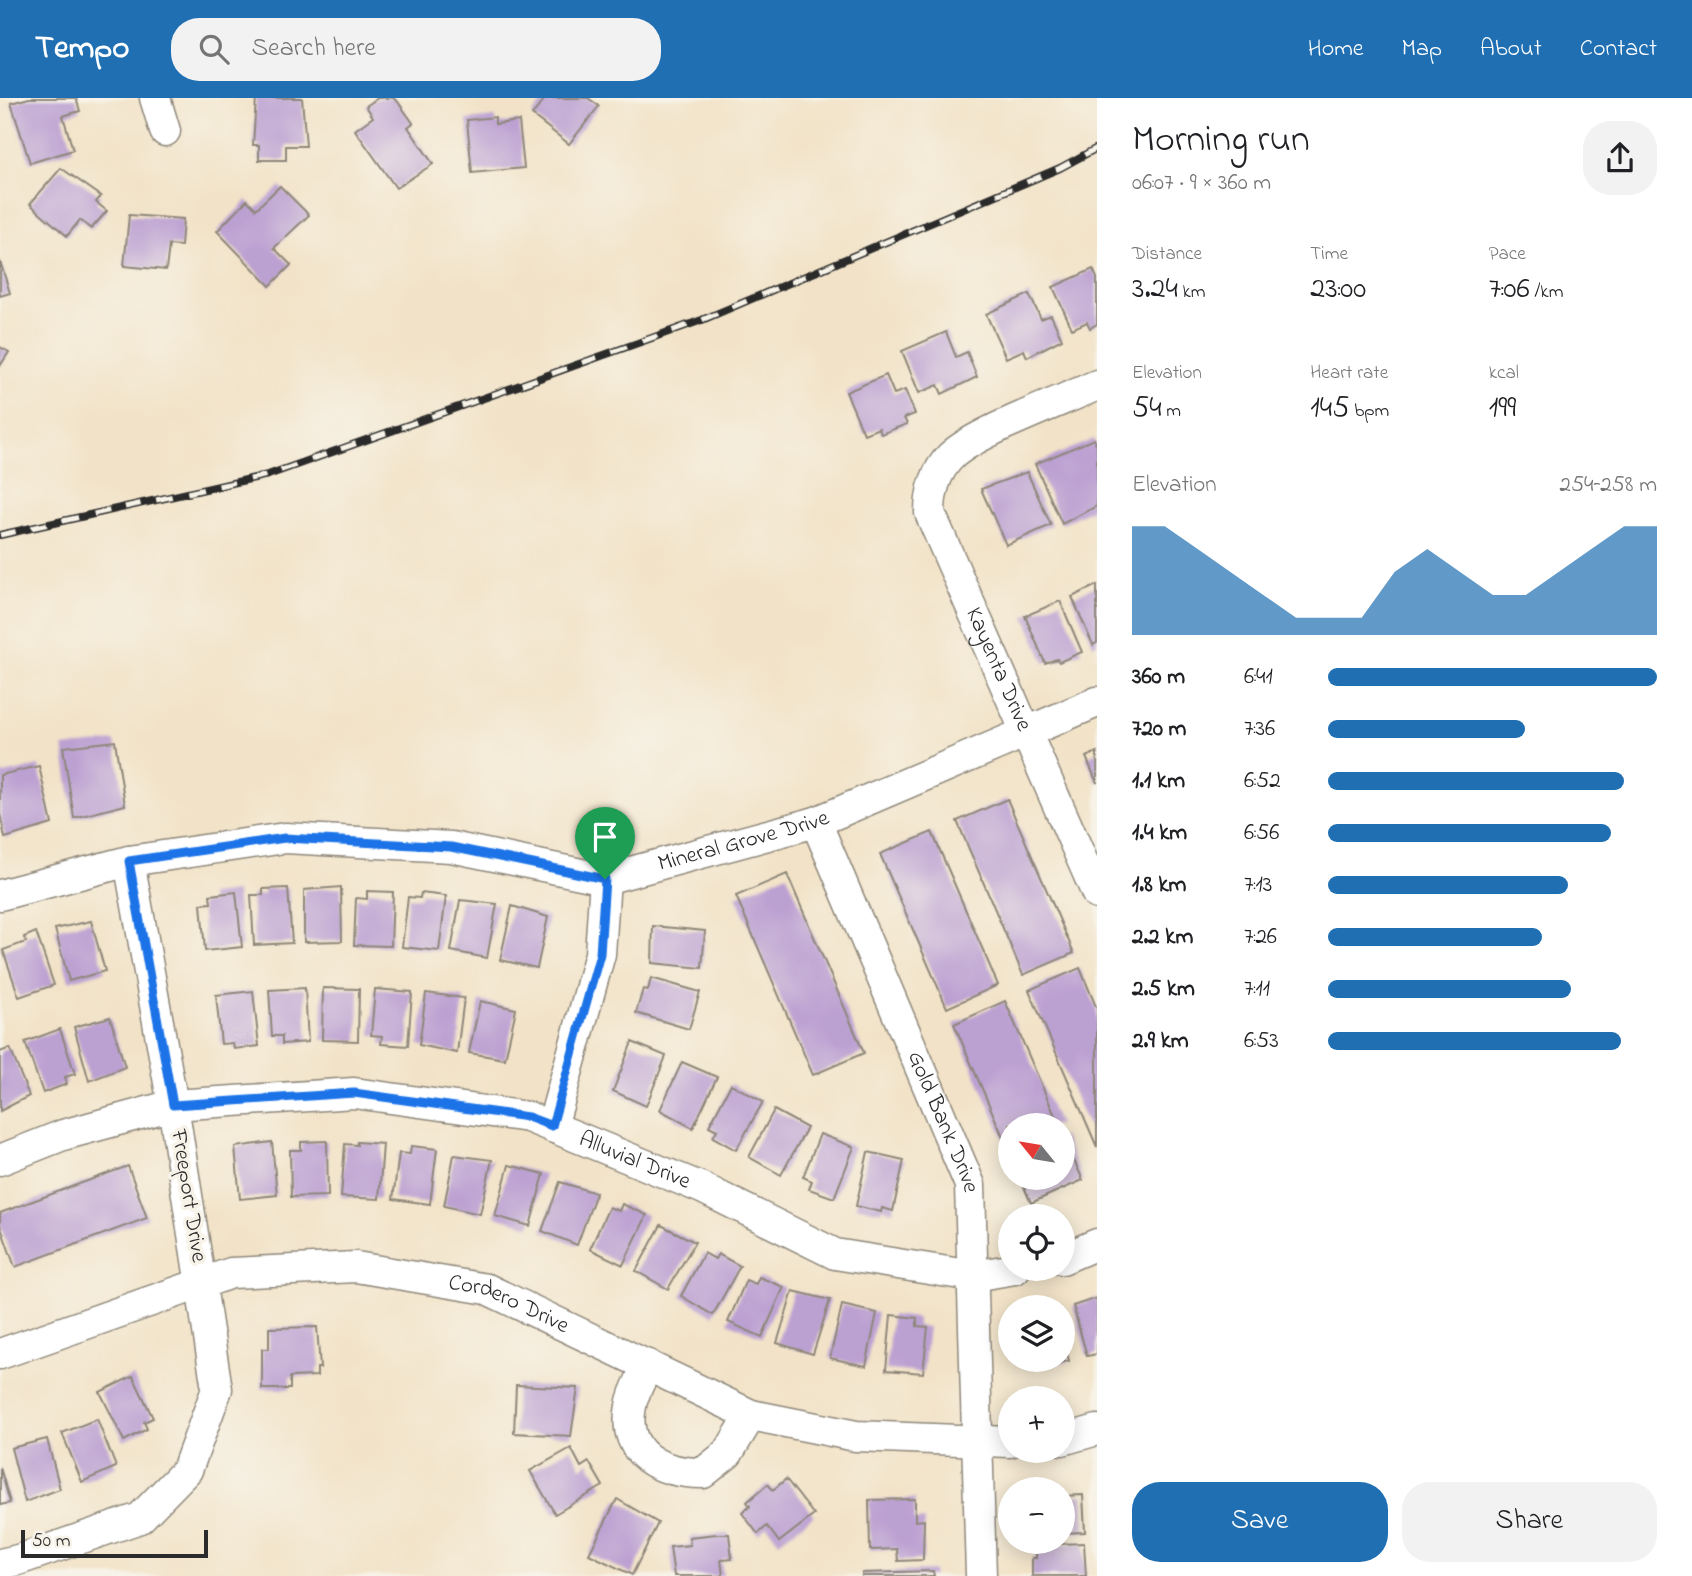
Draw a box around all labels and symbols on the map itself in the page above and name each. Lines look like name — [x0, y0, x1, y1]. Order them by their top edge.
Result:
street label: Kayenta Drive — [957, 602, 1040, 737]
street label: Mineral Grove Drive — [654, 801, 835, 881]
pin — [575, 807, 635, 879]
street label: Gold Bank Drive — [899, 1046, 987, 1194]
north arrow — [998, 1113, 1074, 1190]
street label: Alluvial Drive — [574, 1123, 696, 1198]
street label: Freeport Drive — [161, 1126, 215, 1265]
street label: Cordero Drive — [446, 1266, 575, 1343]
scale bar — [21, 1527, 208, 1559]

